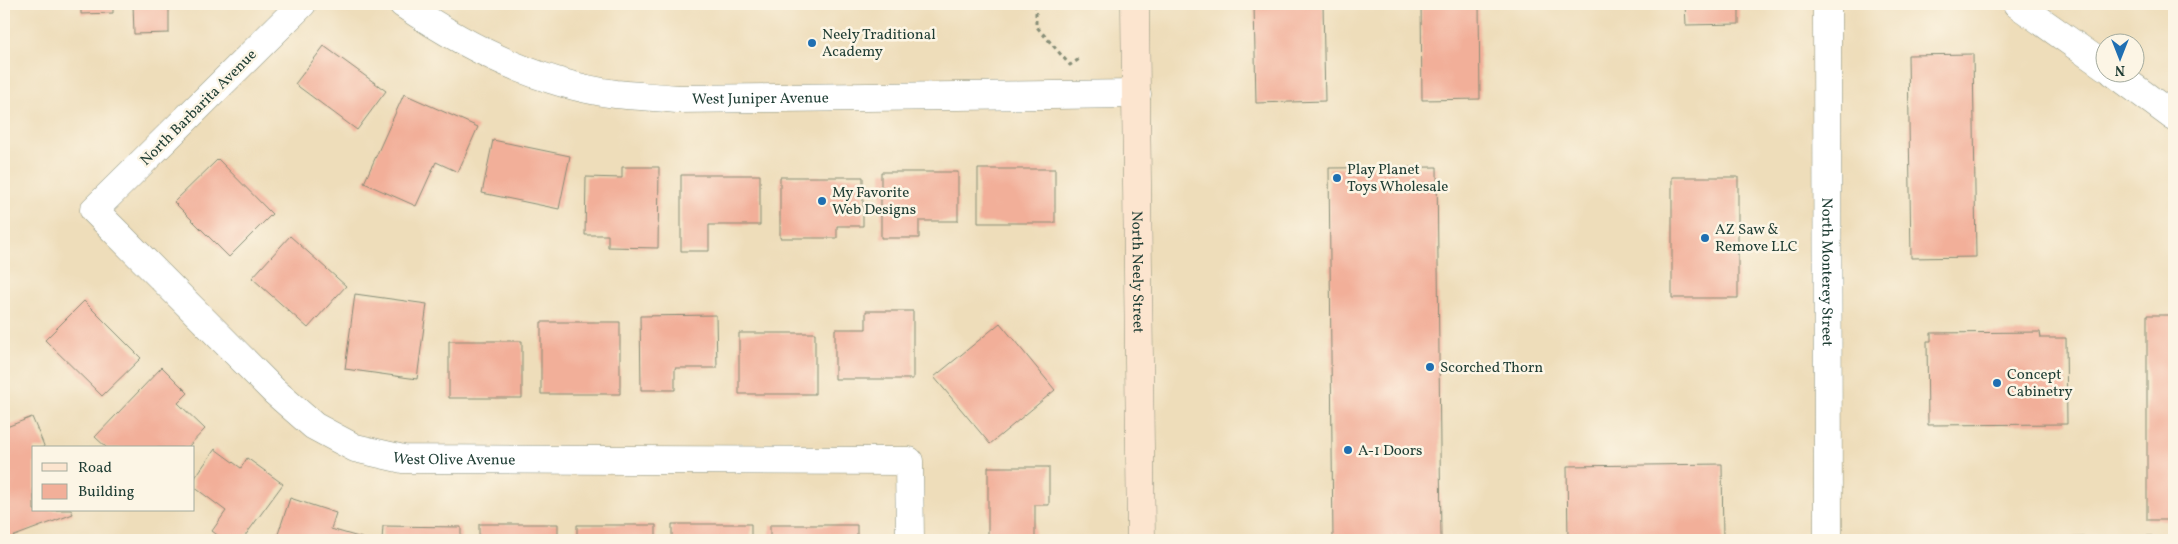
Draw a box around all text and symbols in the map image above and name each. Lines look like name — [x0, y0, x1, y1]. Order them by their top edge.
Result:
place label: Neely Traditional Academy — [822, 25, 936, 63]
north arrow — [2096, 32, 2146, 82]
marker: Neely Traditional Academy — [806, 37, 818, 49]
street label: North Barbarita Avenue — [136, 45, 262, 171]
text: N — [2115, 60, 2125, 79]
street label: West Juniper Avenue — [692, 88, 829, 111]
place label: Play Planet Toys Wholesale — [1347, 160, 1448, 198]
marker: Play Planet Toys Wholesale — [1331, 172, 1343, 184]
place label: My Favorite Web Designs — [832, 183, 916, 221]
marker: My Favorite Web Designs — [816, 195, 828, 207]
street label: North Monterey Street — [1815, 198, 1837, 346]
street label: North Neely Street — [1125, 211, 1148, 333]
place label: AZ Saw & Remove LLC — [1715, 220, 1798, 258]
marker: AZ Saw & Remove LLC — [1699, 232, 1711, 244]
place label: Scorched Thorn — [1440, 358, 1543, 379]
marker: Scorched Thorn — [1424, 361, 1436, 373]
place label: Concept Cabinetry — [2007, 365, 2073, 403]
marker: Concept Cabinetry — [1991, 377, 2003, 389]
place label: A-1 Doors — [1358, 441, 1423, 462]
marker: A-1 Doors — [1342, 444, 1354, 456]
legend — [32, 446, 195, 512]
street label: West Olive Avenue — [390, 448, 515, 472]
text: Road — [78, 458, 112, 479]
text: Building — [78, 482, 135, 503]

